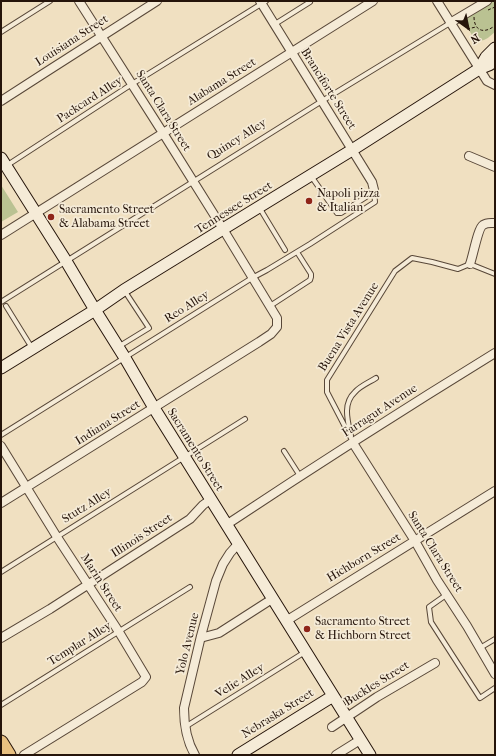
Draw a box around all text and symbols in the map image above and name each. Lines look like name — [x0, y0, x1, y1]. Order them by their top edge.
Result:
north arrow — [448, 8, 488, 48]
street label: Louisiana Street — [33, 12, 111, 70]
text: N — [468, 31, 482, 46]
street label: Branciforte Street — [297, 46, 359, 132]
street label: Alabama Street — [185, 55, 259, 109]
street label: Santa Clara Street — [132, 68, 194, 154]
street label: Packcard Alley — [54, 73, 126, 127]
street label: Quincy Alley — [205, 116, 269, 164]
street label: Tennessee Street — [193, 179, 275, 237]
place label: Napoli pizza & Italian — [317, 187, 379, 215]
marker: Napoli pizza & Italian — [304, 196, 314, 206]
place label: Sacramento Street & Alabama Street — [59, 203, 154, 231]
marker: Sacramento Street & Alabama Street — [46, 212, 56, 222]
street label: Buena Vista Avenue — [316, 280, 382, 374]
street label: Reo Alley — [162, 288, 212, 326]
street label: Farragut Avenue — [340, 381, 420, 441]
street label: Indiana Street — [73, 397, 143, 449]
street label: Sacramento Street — [164, 406, 226, 494]
street label: Stutz Alley — [59, 485, 115, 527]
street label: Santa Clara Street — [404, 509, 466, 595]
street label: Illinois Street — [109, 511, 175, 561]
street label: Hichborn Street — [325, 530, 403, 586]
street label: Marin Street — [77, 551, 125, 615]
street label: Yolo Avenue — [173, 611, 203, 677]
place label: Sacramento Street & Hichborn Street — [315, 615, 411, 643]
street label: Templar Alley — [45, 619, 115, 669]
marker: Sacramento Street & Hichborn Street — [302, 624, 312, 634]
street label: Buckles Street — [342, 658, 412, 710]
street label: Velie Alley — [213, 660, 267, 702]
street label: Nebraska Street — [239, 686, 317, 742]

